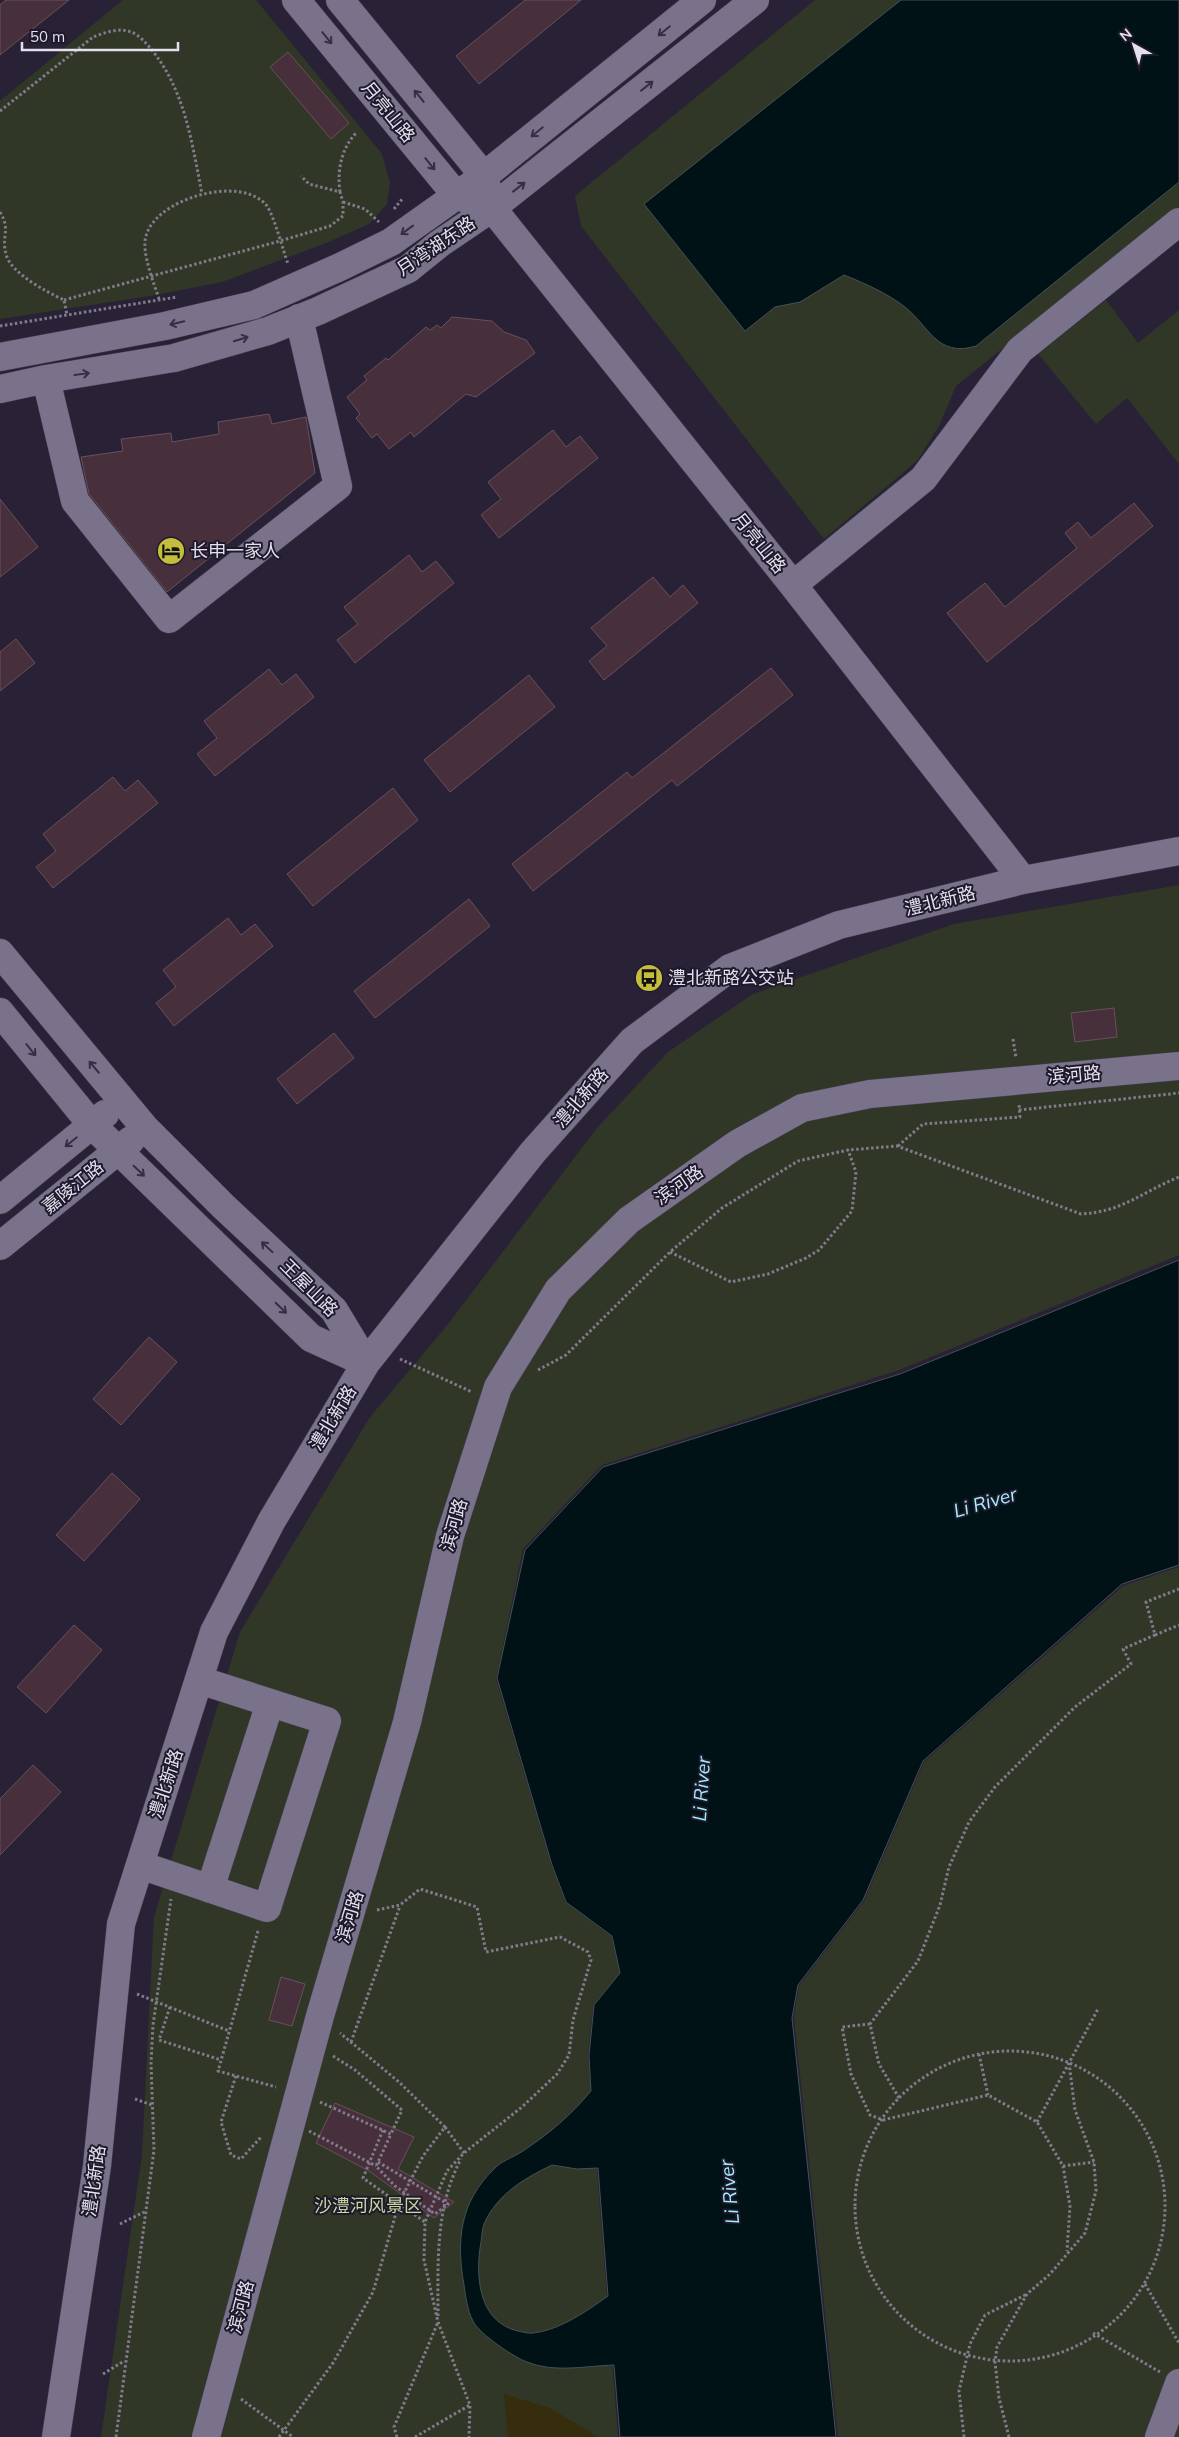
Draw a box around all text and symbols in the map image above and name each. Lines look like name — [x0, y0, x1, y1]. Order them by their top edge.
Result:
scale bar — [22, 20, 179, 52]
north arrow — [1109, 20, 1159, 70]
one-way arrow — [658, 25, 671, 36]
text: N — [1116, 25, 1136, 45]
text: 50 m — [30, 27, 65, 46]
one-way arrow — [322, 31, 333, 44]
street label: 月亮山路 — [357, 76, 420, 147]
one-way arrow — [640, 81, 653, 92]
one-way arrow — [413, 90, 424, 103]
one-way arrow — [531, 127, 544, 138]
one-way arrow — [425, 157, 436, 170]
one-way arrow — [512, 181, 525, 192]
street label: 月湾湖东路 — [392, 211, 479, 280]
one-way arrow — [400, 225, 414, 235]
one-way arrow — [170, 319, 186, 328]
one-way arrow — [232, 333, 248, 343]
one-way arrow — [74, 368, 90, 378]
street label: 月亮山路 — [728, 507, 791, 578]
hotel icon: 长申一家人 — [156, 536, 186, 566]
place label: 长申一家人 — [190, 539, 280, 562]
street label: 澧北新路 — [902, 881, 978, 920]
bus stop icon: 澧北新路公交站 — [634, 963, 664, 993]
place label: 澧北新路公交站 — [668, 966, 794, 989]
one-way arrow — [25, 1043, 36, 1056]
one-way arrow — [89, 1061, 100, 1074]
street label: 滨河路 — [1046, 1061, 1102, 1088]
street label: 澧北新路 — [548, 1063, 613, 1132]
one-way arrow — [64, 1136, 77, 1148]
street label: 嘉陵江路 — [37, 1155, 108, 1218]
street label: 滨河路 — [650, 1160, 707, 1209]
one-way arrow — [133, 1165, 145, 1177]
one-way arrow — [261, 1241, 274, 1253]
street label: 王屋山路 — [276, 1254, 343, 1321]
one-way arrow — [275, 1302, 287, 1314]
street label: 澧北新路 — [304, 1381, 361, 1455]
water label: Li River — [951, 1481, 1020, 1522]
street label: 滨河路 — [435, 1496, 472, 1554]
street label: 澧北新路 — [143, 1746, 188, 1822]
water label: Li River — [687, 1755, 715, 1822]
street label: 滨河路 — [331, 1888, 368, 1946]
street label: 澧北新路 — [77, 2144, 110, 2218]
water label: Li River — [714, 2157, 744, 2225]
park label: 沙澧河风景区 — [314, 2194, 422, 2217]
street label: 滨河路 — [222, 2278, 259, 2336]

